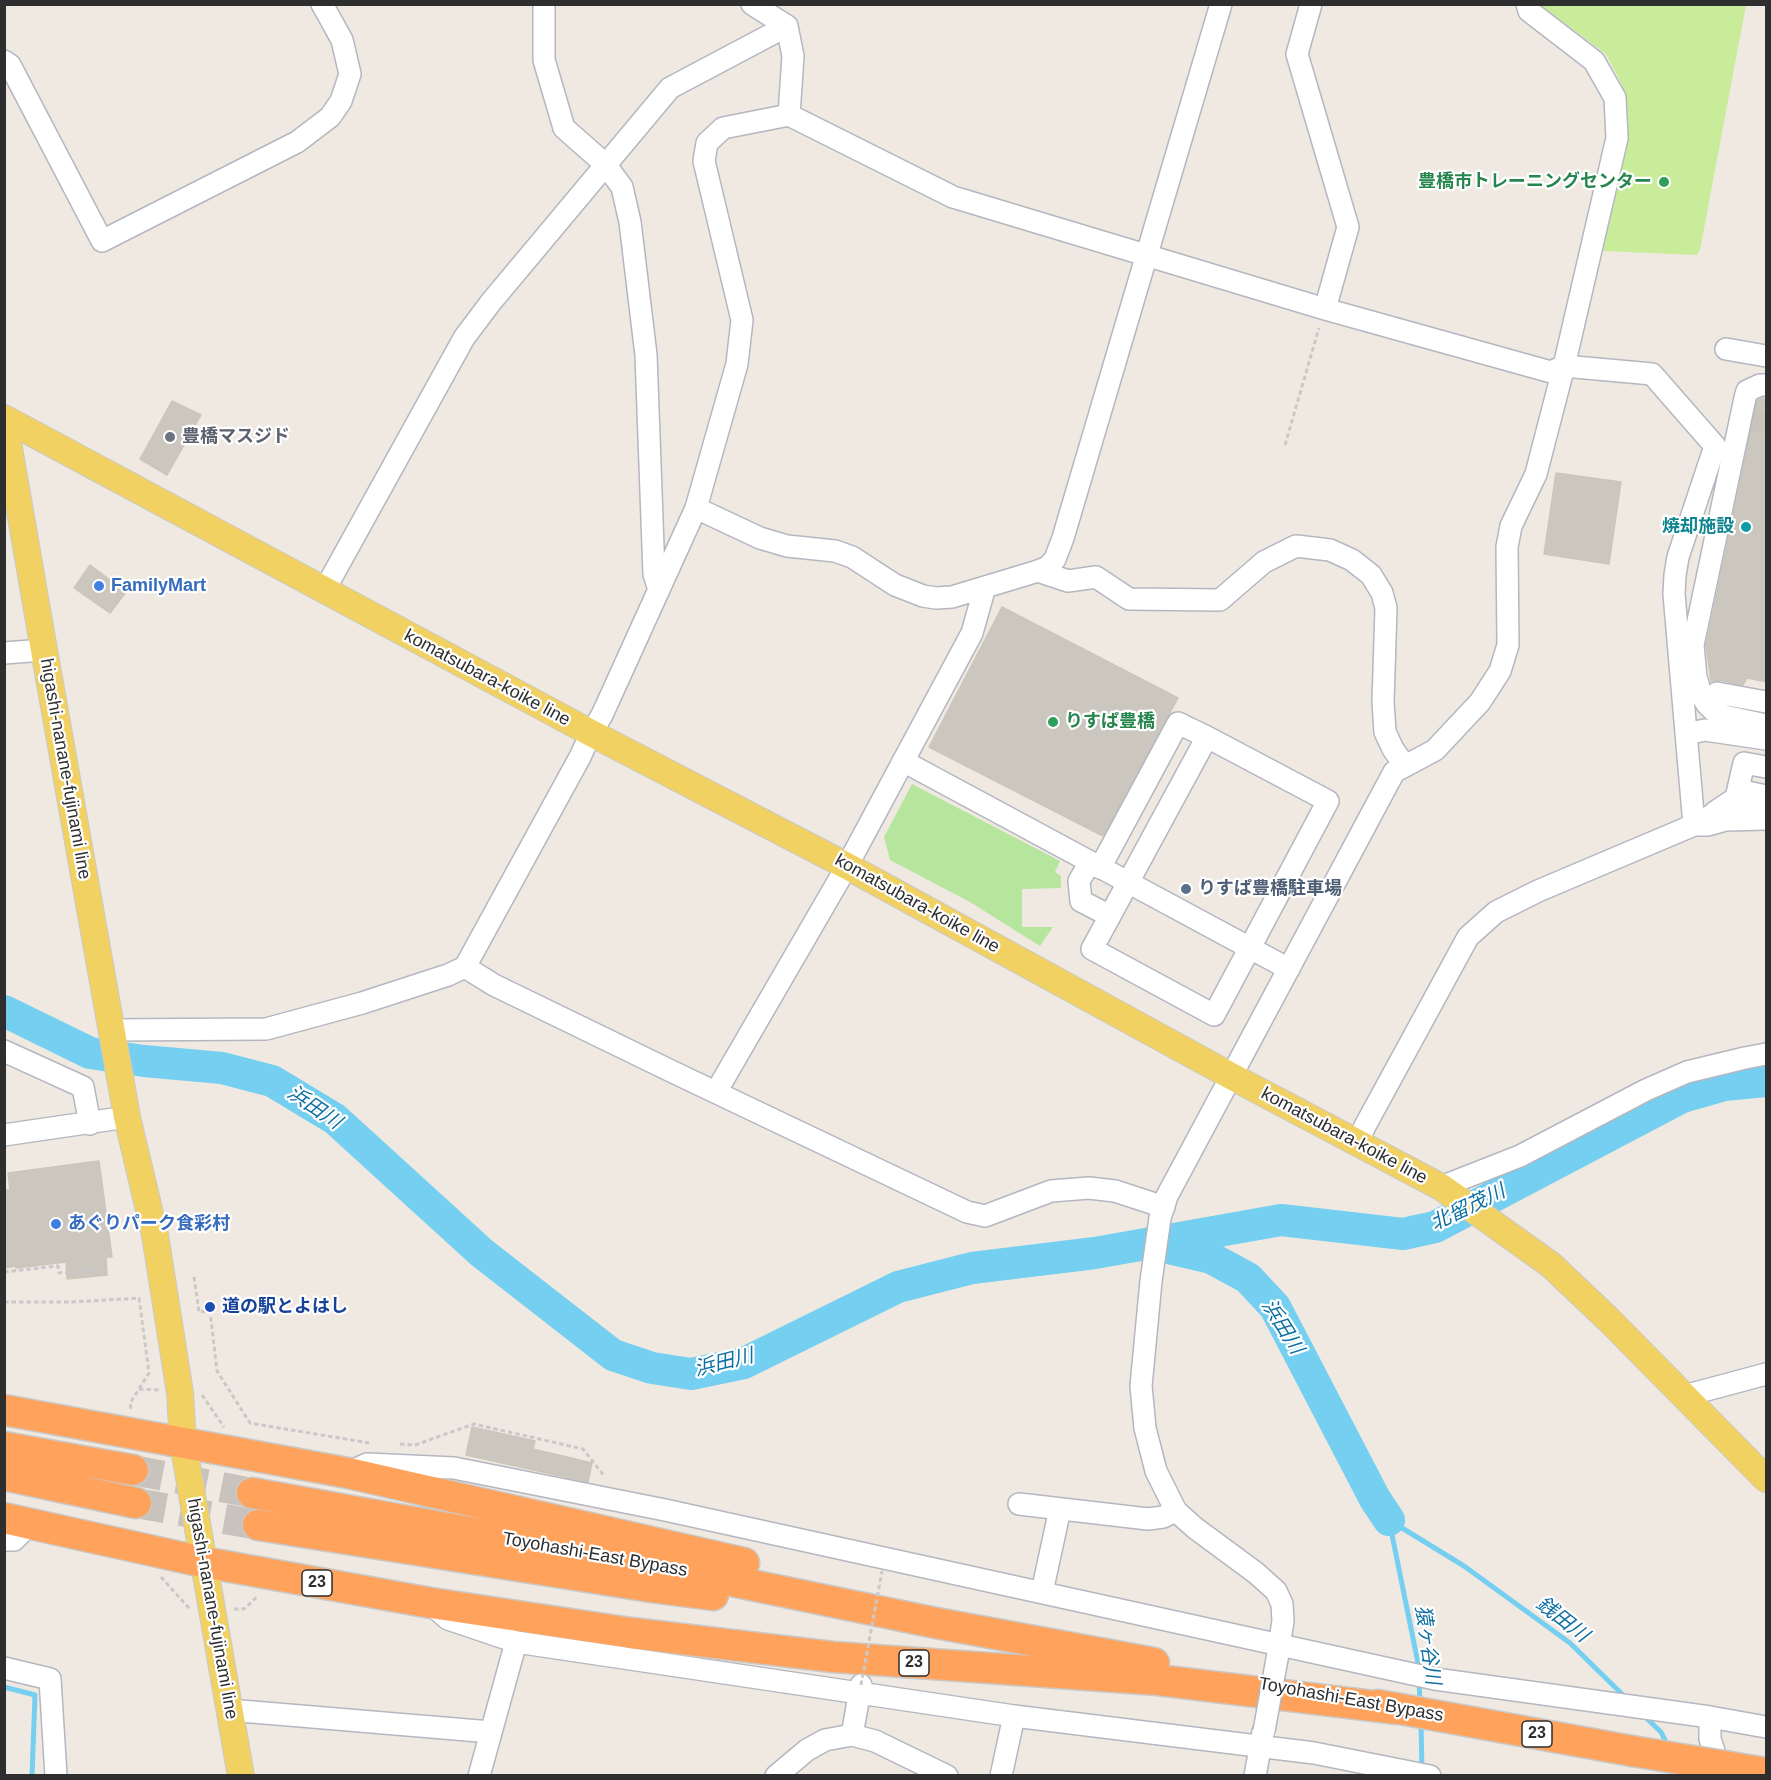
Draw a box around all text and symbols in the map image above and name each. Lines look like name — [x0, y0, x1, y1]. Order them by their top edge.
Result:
place label: 豊橋市トレーニングセンター — [1418, 171, 1652, 193]
marker: 豊橋市トレーニングセンター — [1657, 175, 1671, 189]
place label: 豊橋マスジド — [182, 426, 290, 448]
marker: 豊橋マスジド — [163, 430, 177, 444]
place label: 焼却施設 — [1662, 516, 1734, 538]
marker: 焼却施設 — [1739, 520, 1753, 534]
place label: FamilyMart — [111, 575, 206, 597]
marker: FamilyMart — [92, 579, 106, 593]
street label: komatsubara-koike line — [400, 625, 574, 731]
street label: higashi-nanane-fujinami line — [35, 657, 95, 881]
place label: りすぱ豊橋 — [1065, 711, 1155, 733]
marker: りすぱ豊橋 — [1046, 715, 1060, 729]
street label: komatsubara-koike line — [831, 850, 1003, 958]
place label: りすぱ豊橋駐車場 — [1198, 878, 1342, 900]
marker: りすぱ豊橋駐車場 — [1179, 882, 1193, 896]
water label: 浜田川 — [282, 1081, 346, 1135]
street label: komatsubara-koike line — [1257, 1083, 1431, 1189]
water label: 北留茂川 — [1427, 1180, 1509, 1236]
place label: あぐりパーク食彩村 — [68, 1213, 230, 1235]
marker: あぐりパーク食彩村 — [49, 1217, 63, 1231]
water label: 浜田川 — [1256, 1295, 1308, 1359]
place label: 道の駅とよはし — [222, 1296, 348, 1318]
marker: 道の駅とよはし — [203, 1300, 217, 1314]
water label: 浜田川 — [692, 1344, 756, 1382]
street label: higashi-nanane-fujinami line — [182, 1497, 242, 1721]
street label: Toyohashi-East Bypass — [501, 1528, 689, 1582]
road number: 23 — [302, 1570, 332, 1596]
water label: 銭田川 — [1531, 1592, 1593, 1648]
water label: 猿ヶ谷川 — [1410, 1604, 1444, 1686]
road number: 23 — [899, 1650, 929, 1676]
street label: Toyohashi-East Bypass — [1257, 1673, 1445, 1727]
road number: 23 — [1522, 1721, 1552, 1747]

